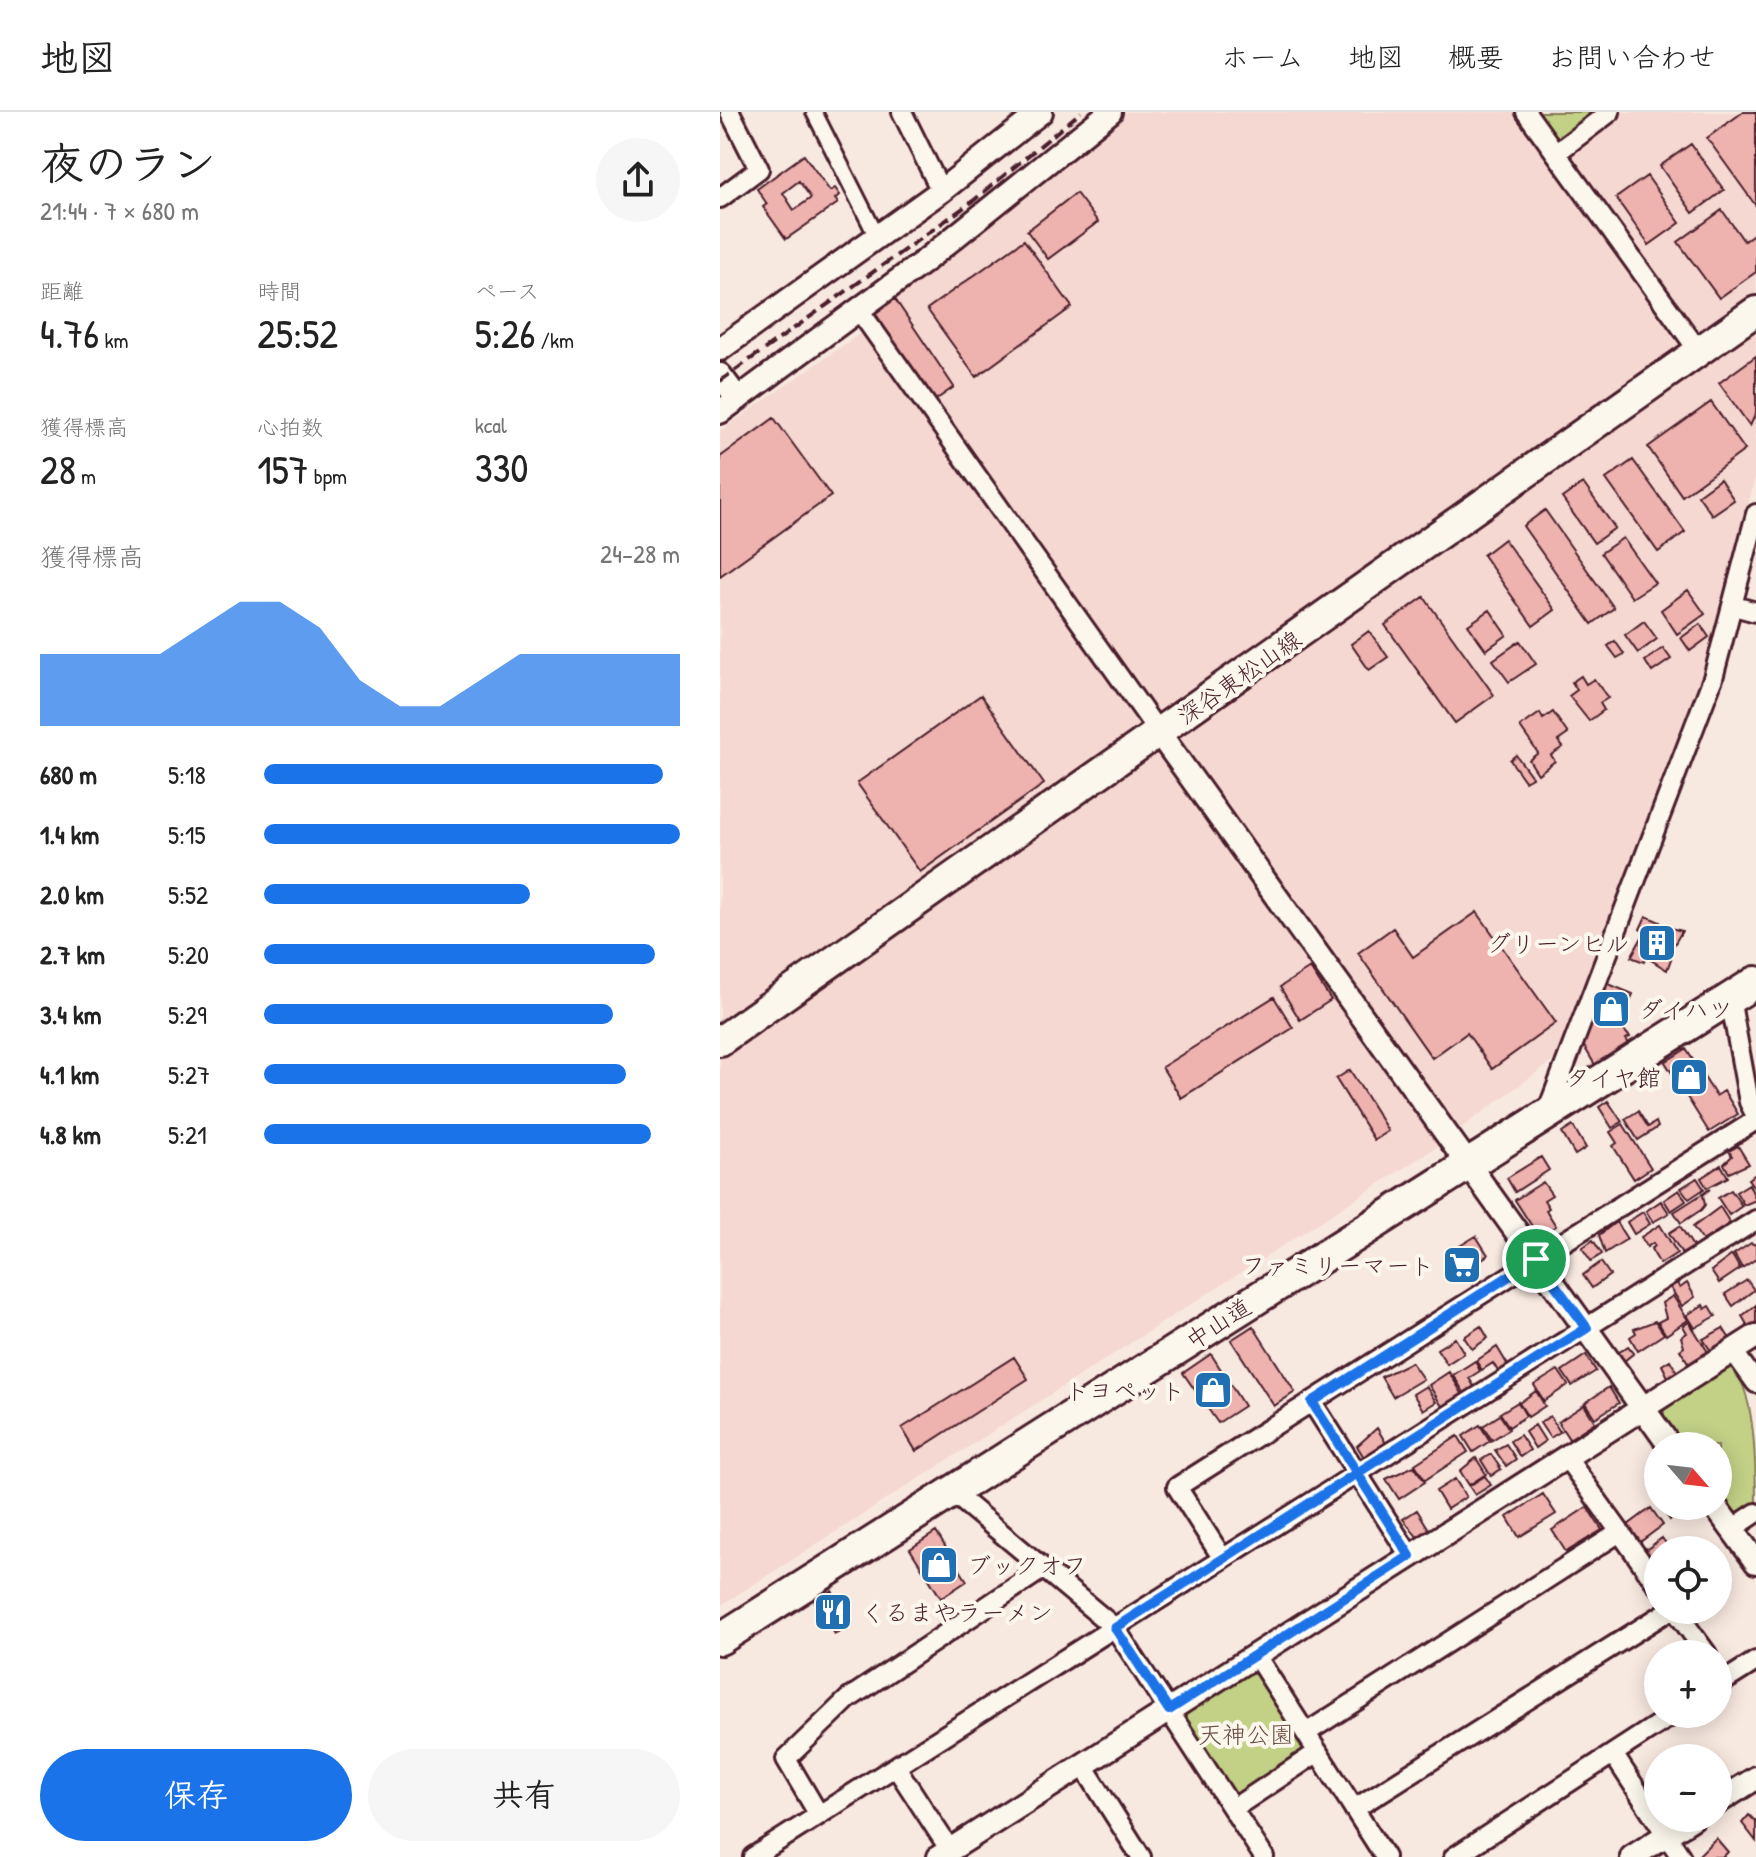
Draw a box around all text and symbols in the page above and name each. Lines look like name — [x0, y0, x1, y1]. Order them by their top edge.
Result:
text: 地図 — [40, 31, 116, 83]
text: ホーム — [1221, 38, 1304, 76]
text: 地図 — [1348, 38, 1404, 76]
text: 概要 — [1448, 38, 1504, 76]
text: お問い合わせ — [1548, 38, 1716, 76]
text: 夜のラン — [40, 133, 216, 193]
button: share — [596, 138, 680, 222]
text: 21:44 · 7 × 680 m — [40, 193, 199, 228]
text: 距離 — [40, 276, 84, 306]
text: 時間 — [257, 276, 301, 306]
text: ペース — [475, 276, 539, 306]
text: 4.76 — [40, 306, 99, 360]
text: 25:52 — [257, 306, 338, 360]
text: 5:26 — [475, 306, 536, 360]
text: km — [99, 325, 128, 355]
text: /km — [536, 325, 574, 355]
text: kcal — [475, 410, 507, 440]
text: 獲得標高 — [40, 412, 128, 442]
text: 心拍数 — [257, 412, 323, 442]
text: 330 — [475, 440, 528, 494]
text: 28 — [40, 442, 76, 496]
text: 157 — [257, 442, 309, 496]
text: m — [76, 461, 96, 491]
text: bpm — [309, 461, 347, 491]
text: 24–28 m — [600, 536, 680, 571]
text: 獲得標高 — [40, 539, 144, 574]
street label: 深谷東松山線 — [1171, 623, 1307, 731]
text: 680 m — [40, 757, 97, 792]
text: 5:18 — [168, 757, 206, 792]
text: 1.4 km — [40, 817, 99, 852]
text: 5:15 — [168, 817, 205, 852]
text: 2.0 km — [40, 877, 104, 912]
text: 5:52 — [168, 877, 208, 912]
building icon: グリーンヒル — [1636, 922, 1678, 964]
place label: グリーンヒル — [1487, 927, 1629, 959]
text: 2.7 km — [40, 937, 105, 972]
text: 5:20 — [168, 937, 209, 972]
shop icon: ダイハツ — [1590, 988, 1632, 1030]
place label: ダイハツ — [1639, 993, 1733, 1025]
text: 3.4 km — [40, 997, 101, 1032]
text: 5:29 — [168, 997, 207, 1032]
shop icon: タイヤ館 — [1668, 1056, 1710, 1098]
text: 4.1 km — [40, 1057, 99, 1092]
text: 5:27 — [168, 1057, 210, 1092]
place label: タイヤ館 — [1566, 1061, 1661, 1093]
text: 4.8 km — [40, 1117, 101, 1152]
text: 5:21 — [168, 1117, 207, 1152]
pin — [1502, 1225, 1570, 1293]
icon: arrive — [1514, 1237, 1558, 1281]
supermarket icon: ファミリーマート — [1441, 1244, 1483, 1286]
place label: ファミリーマート — [1242, 1249, 1434, 1281]
street label: 中山道 — [1179, 1290, 1257, 1356]
shop icon: トヨペット — [1192, 1369, 1234, 1411]
place label: トヨペット — [1065, 1374, 1185, 1406]
north arrow — [1644, 1432, 1732, 1520]
map controls — [1644, 1432, 1732, 1832]
button: locate — [1644, 1536, 1732, 1624]
shop icon: ブックオフ — [918, 1544, 960, 1586]
place label: ブックオフ — [967, 1549, 1087, 1581]
restaurant icon: くるまやラーメン — [812, 1591, 854, 1633]
place label: くるまやラーメン — [861, 1596, 1053, 1628]
button: + — [1644, 1640, 1732, 1728]
park label: 天神公園 — [1198, 1718, 1294, 1750]
button: − — [1644, 1744, 1732, 1832]
button: 保存 — [40, 1749, 352, 1841]
button: 共有 — [368, 1749, 680, 1841]

